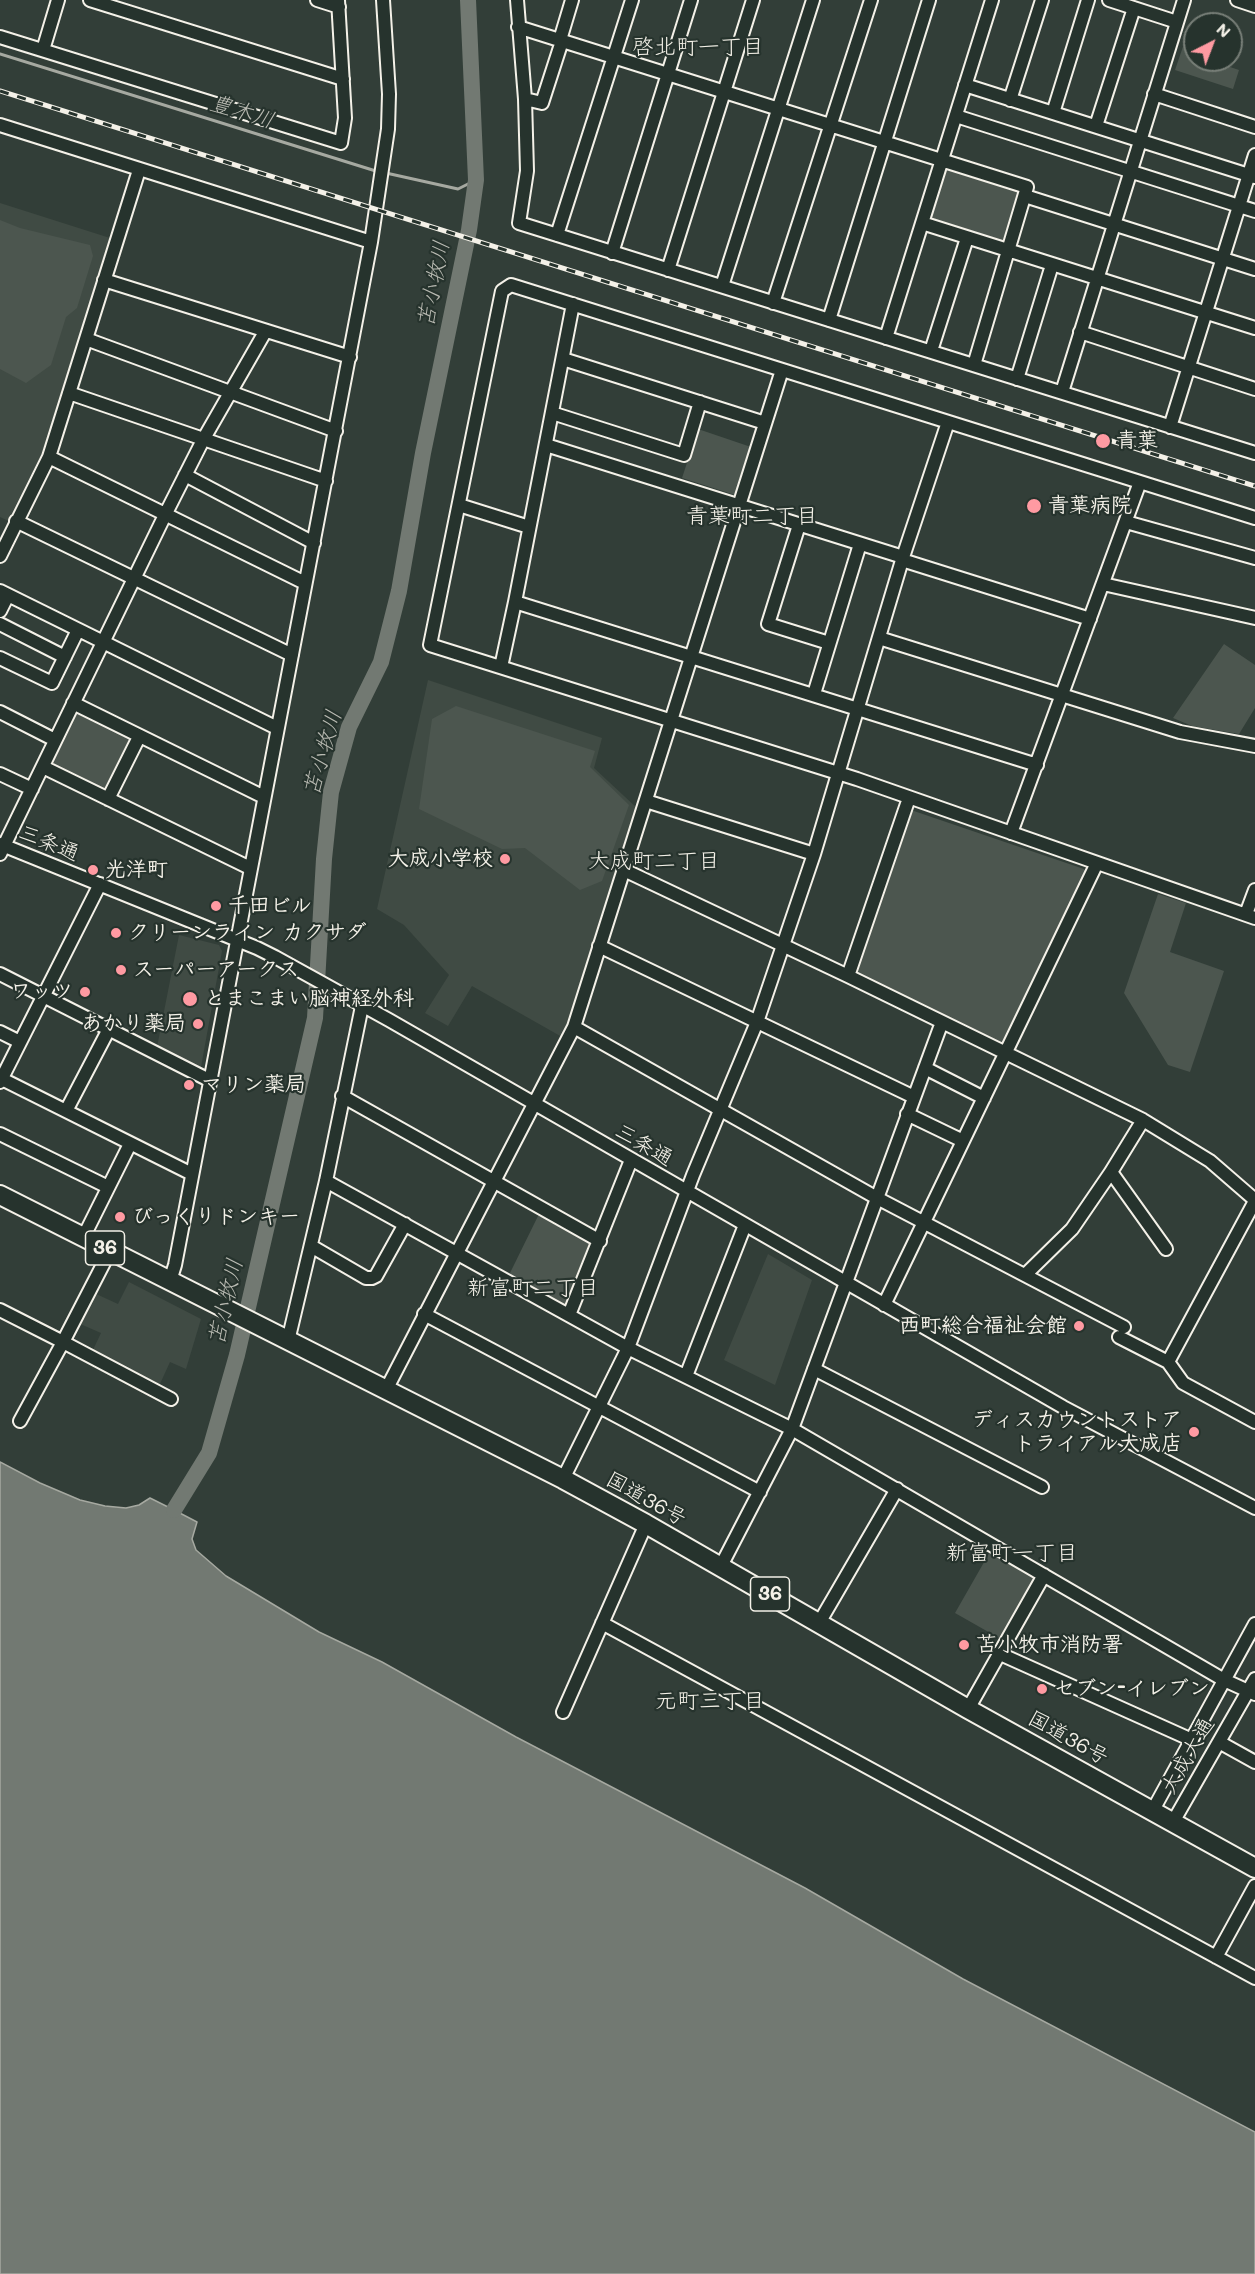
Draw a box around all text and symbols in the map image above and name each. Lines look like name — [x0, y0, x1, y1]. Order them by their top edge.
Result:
north arrow — [1183, 12, 1243, 72]
text: N — [1212, 18, 1236, 42]
district label: 啓北町一丁目 — [632, 34, 764, 60]
water label: 豊木川 — [207, 90, 277, 134]
water label: 苫小牧川 — [413, 238, 455, 330]
place label: 青葉 — [1116, 428, 1158, 454]
marker: 青葉 — [1094, 432, 1112, 450]
place label: 青葉病院 — [1048, 493, 1132, 519]
marker: 青葉病院 — [1025, 497, 1043, 515]
district label: 青葉町二丁目 — [686, 503, 818, 529]
water label: 苫小牧川 — [298, 707, 348, 799]
street label: 三条通 — [15, 820, 83, 866]
place label: 大成小学校 — [388, 846, 493, 872]
district label: 大成町二丁目 — [588, 848, 720, 874]
marker: 大成小学校 — [498, 852, 512, 866]
place label: 光洋町 — [105, 857, 168, 883]
marker: 光洋町 — [86, 863, 100, 877]
place label: 千田ビル — [228, 893, 312, 919]
marker: 千田ビル — [209, 899, 223, 913]
place label: クリーンライン カクサダ — [128, 920, 367, 946]
marker: クリーンライン カクサダ — [109, 926, 123, 940]
place label: スーパーアークス — [133, 957, 299, 983]
marker: スーパーアークス — [114, 963, 128, 977]
place label: ワッツ — [10, 979, 73, 1005]
marker: ワッツ — [78, 985, 92, 999]
place label: とまこまい脳神経外科 — [204, 986, 414, 1012]
marker: とまこまい脳神経外科 — [181, 990, 199, 1008]
place label: あかり薬局 — [81, 1011, 186, 1037]
marker: あかり薬局 — [191, 1017, 205, 1031]
place label: マリン薬局 — [201, 1072, 306, 1098]
marker: マリン薬局 — [182, 1078, 196, 1092]
street label: 三条通 — [610, 1118, 678, 1172]
place label: びっくりドンキー — [132, 1204, 300, 1230]
marker: びっくりドンキー — [113, 1210, 127, 1224]
road number: 36 — [86, 1231, 124, 1265]
water label: 苫小牧川 — [203, 1256, 249, 1348]
district label: 新富町二丁目 — [467, 1275, 599, 1301]
place label: 西町総合福祉会館 — [899, 1313, 1067, 1339]
marker: 西町総合福祉会館 — [1072, 1319, 1086, 1333]
place label: ディスカウントストア トライアル大成店 — [972, 1407, 1182, 1457]
marker: ディスカウントストア トライアル大成店 — [1187, 1425, 1201, 1439]
street label: 国道36号 — [601, 1467, 691, 1531]
district label: 新富町一丁目 — [946, 1540, 1078, 1566]
road number: 36 — [750, 1577, 790, 1611]
place label: 苫小牧市消防署 — [976, 1632, 1123, 1658]
marker: 苫小牧市消防署 — [957, 1638, 971, 1652]
place label: セブン-イレブン — [1054, 1676, 1210, 1702]
marker: セブン-イレブン — [1035, 1682, 1049, 1696]
district label: 元町三丁目 — [655, 1688, 765, 1714]
street label: 国道36号 — [1023, 1706, 1113, 1770]
street label: 大成大通 — [1156, 1713, 1220, 1799]

